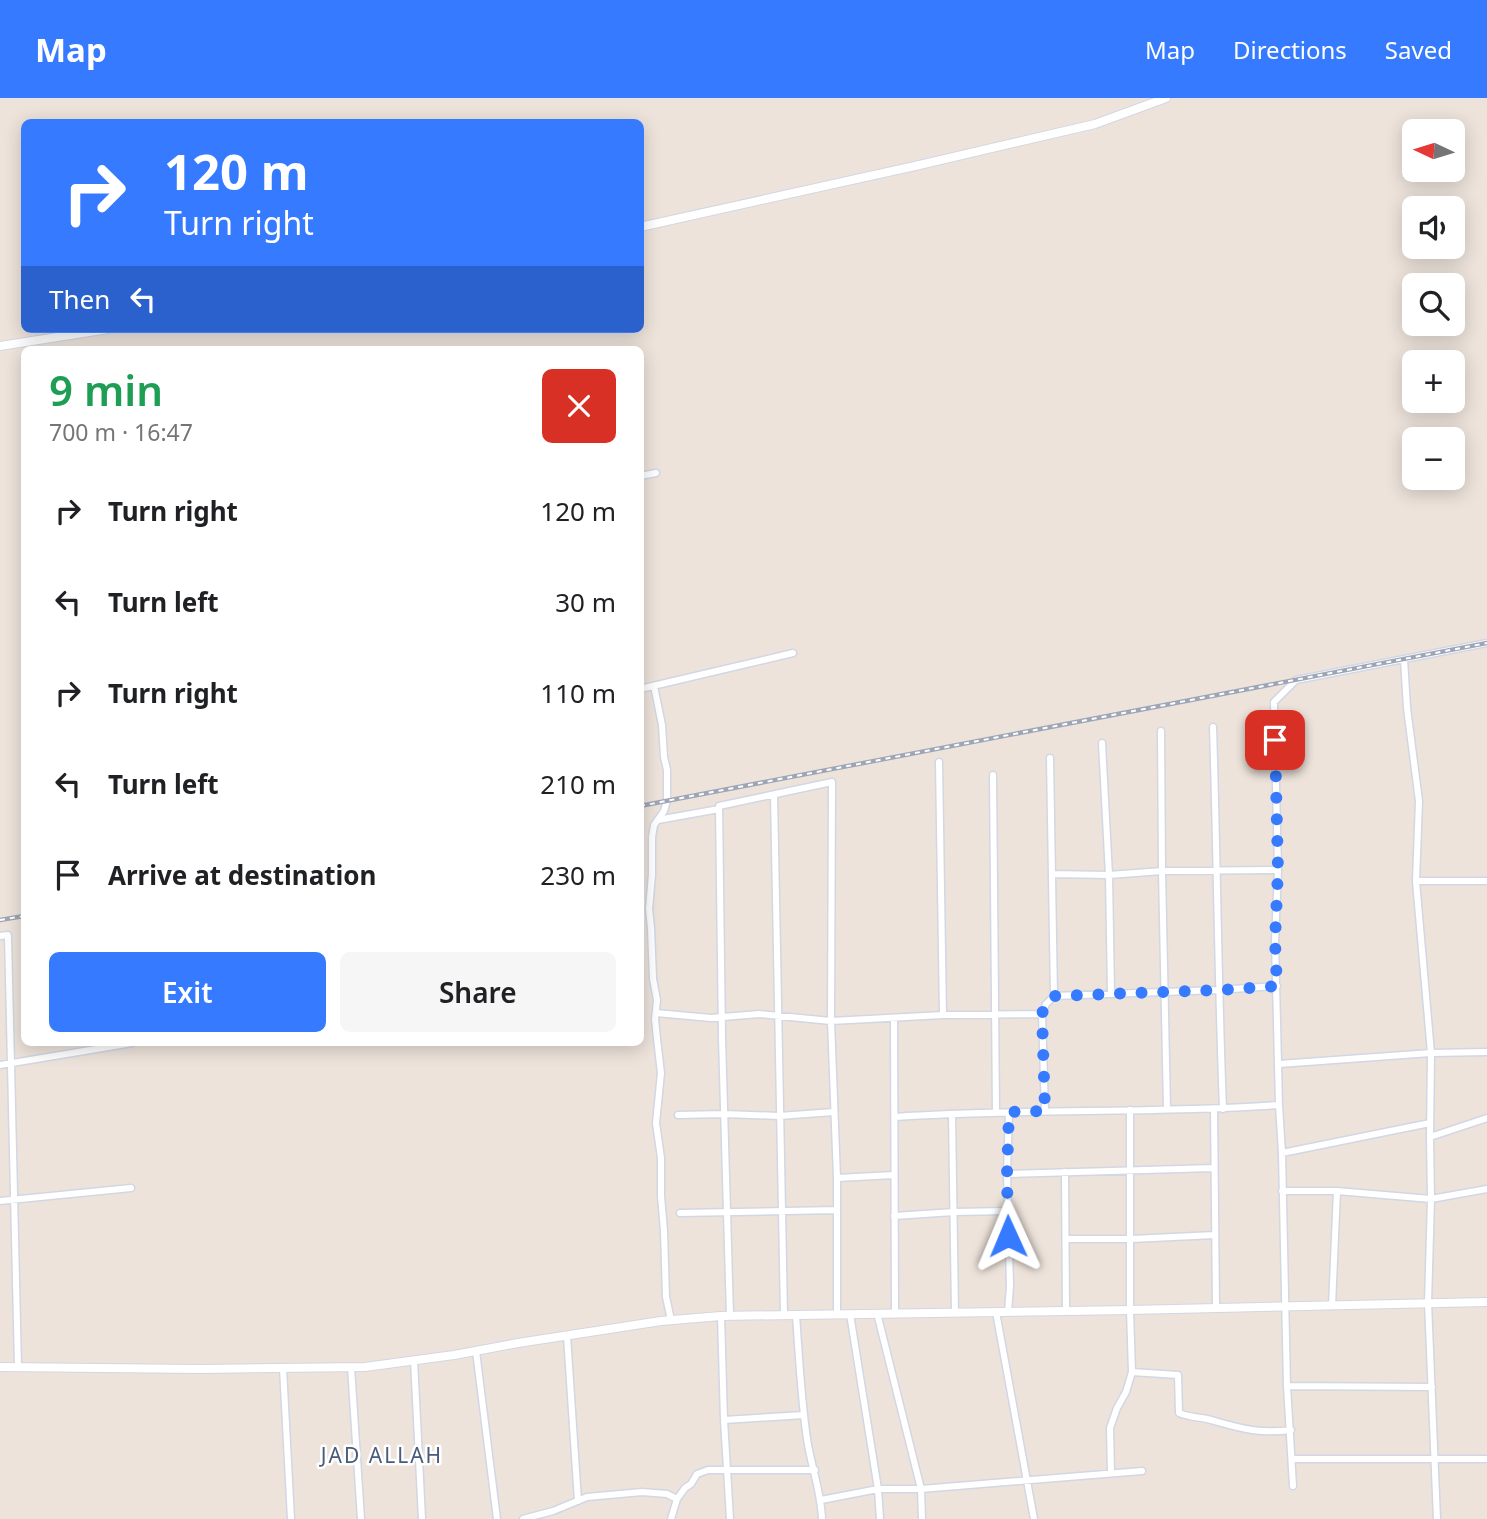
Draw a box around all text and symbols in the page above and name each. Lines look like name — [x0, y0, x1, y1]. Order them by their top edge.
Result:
text: Map — [35, 27, 107, 72]
text: Map — [1145, 33, 1195, 66]
text: Directions — [1233, 33, 1347, 66]
text: Saved — [1385, 33, 1452, 66]
north arrow — [1402, 119, 1465, 182]
map controls — [1402, 119, 1465, 490]
text: 120 m — [164, 138, 309, 204]
icon: right — [49, 147, 140, 238]
button: sound — [1402, 196, 1465, 259]
text: Turn right — [164, 201, 314, 244]
button: search — [1402, 273, 1465, 336]
icon: left — [124, 280, 162, 318]
text: Then — [49, 281, 110, 317]
button: + — [1402, 350, 1465, 413]
text: 9 min — [49, 361, 163, 418]
button: close — [542, 369, 616, 443]
text: 700 m · 16:47 — [49, 416, 193, 448]
button: − — [1402, 427, 1465, 490]
icon: right — [49, 492, 87, 530]
text: Turn right — [108, 493, 238, 529]
text: 120 m — [540, 493, 616, 529]
icon: left — [49, 583, 87, 621]
text: Turn left — [108, 584, 219, 620]
text: 30 m — [555, 584, 616, 620]
icon: right — [49, 674, 87, 712]
text: Turn right — [108, 675, 238, 711]
text: 110 m — [540, 675, 616, 711]
pin — [1245, 710, 1305, 770]
icon: arrive — [1256, 721, 1294, 759]
icon: left — [49, 765, 87, 803]
text: Turn left — [108, 766, 219, 802]
text: 210 m — [540, 766, 616, 802]
icon: arrive — [49, 856, 87, 894]
text: Arrive at destination — [108, 857, 377, 893]
text: 230 m — [540, 857, 616, 893]
button: Exit — [49, 952, 326, 1032]
button: Share — [340, 952, 616, 1032]
position arrow — [971, 1199, 1045, 1273]
district label: JAD ALLAH — [319, 1441, 443, 1469]

